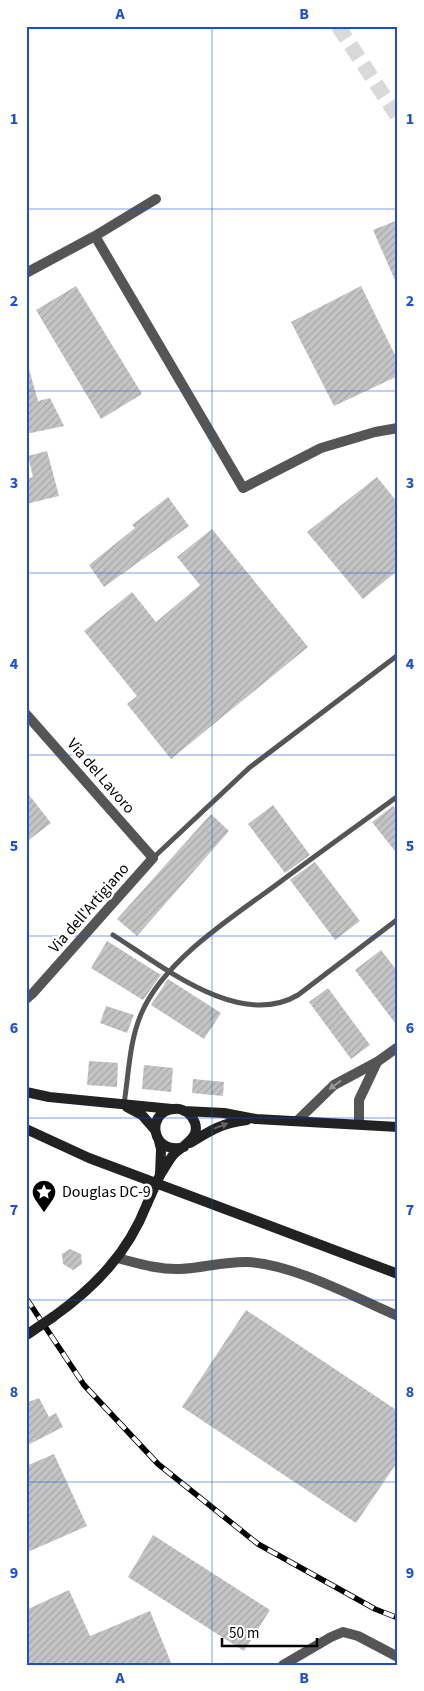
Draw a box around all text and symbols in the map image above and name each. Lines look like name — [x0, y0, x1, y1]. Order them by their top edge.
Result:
text: A — [114, 3, 125, 25]
text: B — [299, 3, 309, 25]
text: 1 — [10, 108, 18, 130]
text: 1 — [406, 108, 414, 130]
text: 2 — [10, 290, 18, 312]
text: 2 — [406, 290, 414, 312]
text: 3 — [10, 472, 18, 494]
text: 3 — [406, 472, 414, 494]
text: 4 — [10, 653, 19, 675]
text: 4 — [406, 653, 415, 675]
street label: Via del Lavoro — [62, 733, 140, 819]
text: 5 — [10, 835, 18, 857]
text: 5 — [406, 835, 414, 857]
street label: Via dell'Artigiano — [44, 858, 134, 958]
text: 6 — [10, 1017, 18, 1039]
text: 6 — [406, 1017, 414, 1039]
one-way arrow — [329, 1080, 342, 1091]
one-way arrow — [214, 1122, 229, 1130]
place icon: Douglas DC-9 — [31, 1179, 57, 1213]
place label: Douglas DC-9 — [62, 1181, 151, 1203]
text: 7 — [10, 1199, 18, 1221]
text: 7 — [406, 1199, 414, 1221]
text: 8 — [10, 1381, 18, 1403]
text: 8 — [406, 1381, 414, 1403]
text: 9 — [10, 1562, 18, 1584]
text: 9 — [406, 1562, 414, 1584]
scale bar — [222, 1616, 316, 1648]
text: 50 m — [229, 1623, 259, 1644]
text: A — [114, 1667, 125, 1689]
text: B — [299, 1667, 309, 1689]

